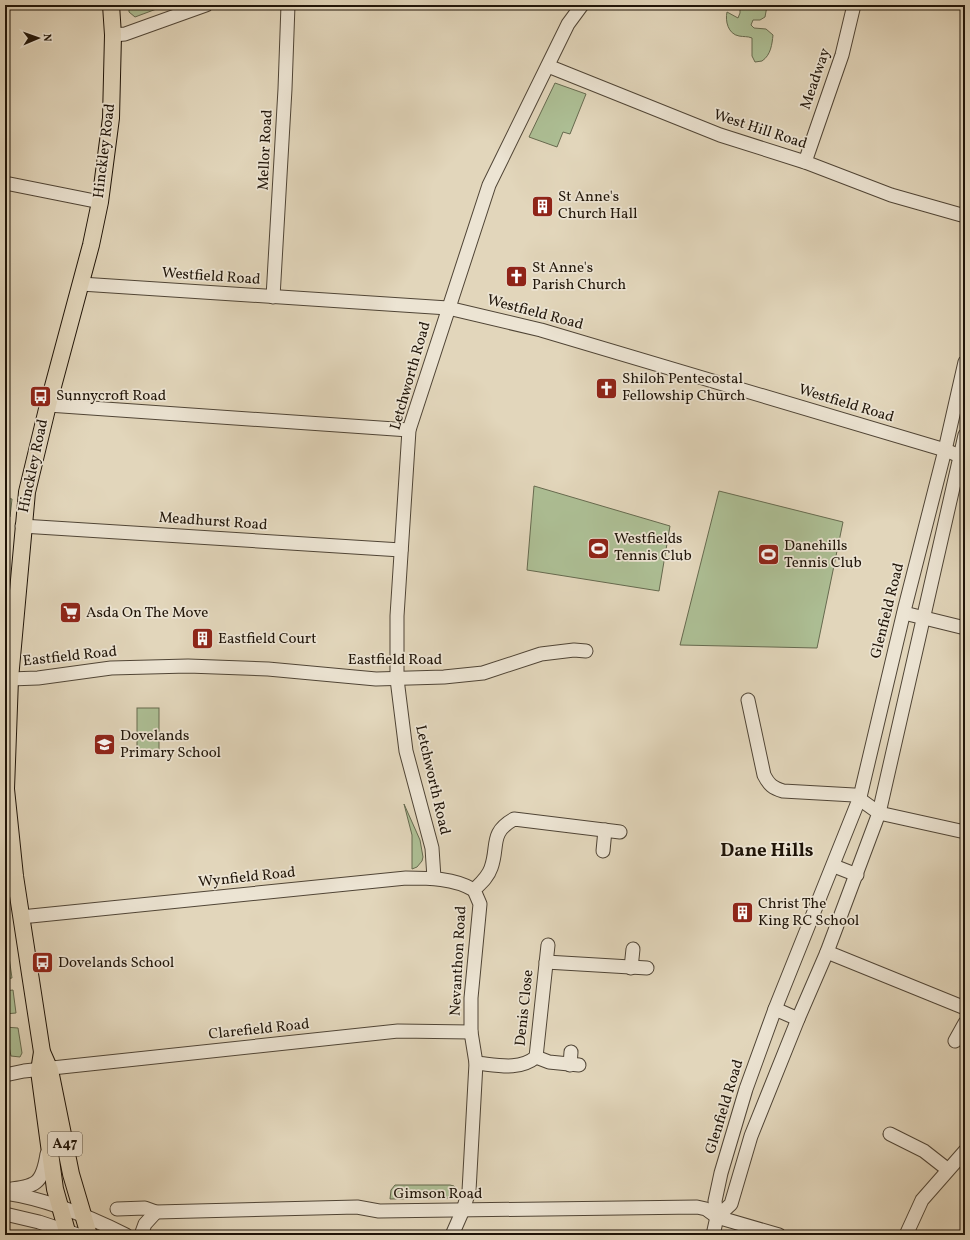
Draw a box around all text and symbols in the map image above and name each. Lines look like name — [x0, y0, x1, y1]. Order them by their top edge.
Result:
north arrow — [18, 18, 58, 58]
text: N — [39, 33, 54, 42]
street label: Meadway — [796, 46, 836, 112]
street label: Hinckley Road — [89, 102, 121, 200]
street label: West Hill Road — [710, 105, 810, 155]
street label: Mellor Road — [253, 109, 279, 191]
place label: St Anne's Church Hall — [558, 187, 638, 225]
building icon: St Anne's Church Hall — [530, 193, 556, 219]
place label: St Anne's Parish Church — [532, 258, 626, 296]
street label: Westfield Road — [161, 263, 261, 291]
church icon: St Anne's Parish Church — [503, 264, 529, 290]
street label: Westfield Road — [484, 290, 586, 336]
street label: Letchworth Road — [385, 319, 437, 433]
place label: Shiloh Pentecostal Fellowship Church — [622, 369, 745, 407]
church icon: Shiloh Pentecostal Fellowship Church — [593, 375, 619, 401]
street label: Westfield Road — [796, 379, 896, 429]
bus stop icon: Sunnycroft Road — [28, 383, 54, 409]
place label: Sunnycroft Road — [56, 386, 166, 407]
street label: Hinckley Road — [14, 417, 54, 515]
street label: Meadhurst Road — [158, 508, 268, 536]
place label: Westfields Tennis Club — [614, 529, 692, 567]
sports icon: Westfields Tennis Club — [585, 535, 611, 561]
place label: Danehills Tennis Club — [784, 536, 862, 574]
sports icon: Danehills Tennis Club — [756, 542, 782, 568]
street label: Glenfield Road — [866, 561, 910, 661]
supermarket icon: Asda On The Move — [58, 600, 84, 626]
place label: Asda On The Move — [86, 603, 208, 624]
building icon: Eastfield Court — [190, 626, 216, 652]
place label: Eastfield Court — [218, 629, 316, 650]
street label: Eastfield Road — [22, 642, 118, 672]
street label: Eastfield Road — [348, 650, 442, 671]
street label: Letchworth Road — [409, 723, 455, 837]
place label: Dovelands Primary School — [120, 726, 221, 764]
school or university icon: Dovelands Primary School — [92, 732, 118, 758]
district label: Dane Hills — [720, 838, 814, 864]
street label: Wynfield Road — [197, 862, 297, 894]
place label: Christ The King RC School — [758, 894, 859, 932]
building icon: Christ The King RC School — [729, 900, 755, 926]
street label: Nevanthon Road — [446, 905, 472, 1017]
bus stop icon: Dovelands School — [29, 950, 55, 976]
place label: Dovelands School — [58, 953, 174, 974]
street label: Denis Close — [511, 969, 539, 1047]
street label: Clarefield Road — [207, 1014, 311, 1046]
street label: Glenfield Road — [701, 1057, 749, 1157]
road number: A47 — [48, 1132, 82, 1156]
street label: Gimson Road — [394, 1184, 482, 1205]

